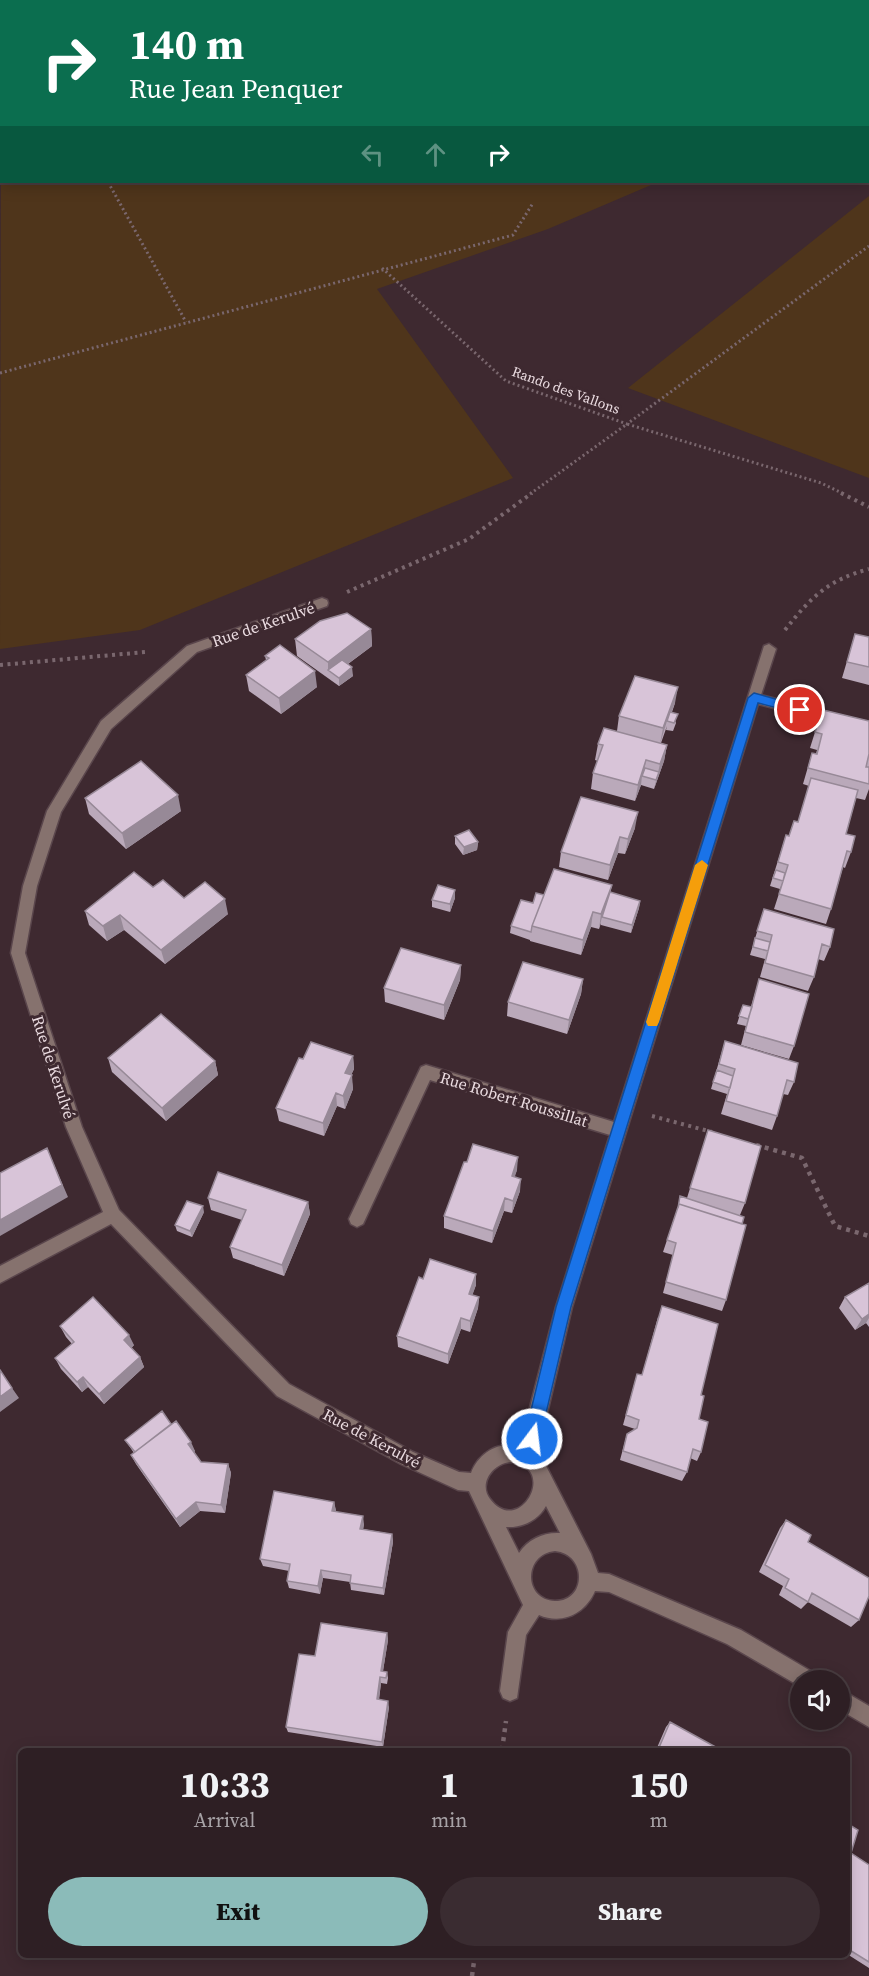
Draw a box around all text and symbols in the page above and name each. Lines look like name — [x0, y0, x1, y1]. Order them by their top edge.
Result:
text: 140 m — [129, 15, 244, 73]
icon: right — [30, 24, 108, 102]
text: Rue Jean Penquer — [129, 70, 342, 107]
icon: left — [356, 138, 389, 171]
icon: ahead — [419, 138, 452, 171]
icon: right — [482, 138, 515, 171]
street label: Rando des Vallons — [509, 361, 623, 419]
street label: Rue de Kerulvé — [209, 596, 317, 652]
pin — [774, 684, 825, 735]
icon: arrive — [783, 693, 816, 726]
street label: Rue de Kerulvé — [27, 1013, 81, 1121]
street label: Rue Robert Roussillat — [438, 1066, 591, 1132]
street label: Rue de Kerulvé — [319, 1403, 425, 1473]
position arrow — [500, 1407, 564, 1471]
map controls — [790, 1670, 850, 1730]
button: sound — [790, 1670, 850, 1730]
text: 10:33 — [180, 1760, 270, 1809]
text: 1 — [439, 1760, 459, 1809]
text: 150 — [629, 1760, 688, 1809]
text: Arrival — [194, 1806, 256, 1834]
text: min — [431, 1806, 467, 1834]
text: m — [650, 1806, 668, 1834]
button: Exit — [48, 1877, 428, 1946]
button: Share — [440, 1877, 820, 1946]

